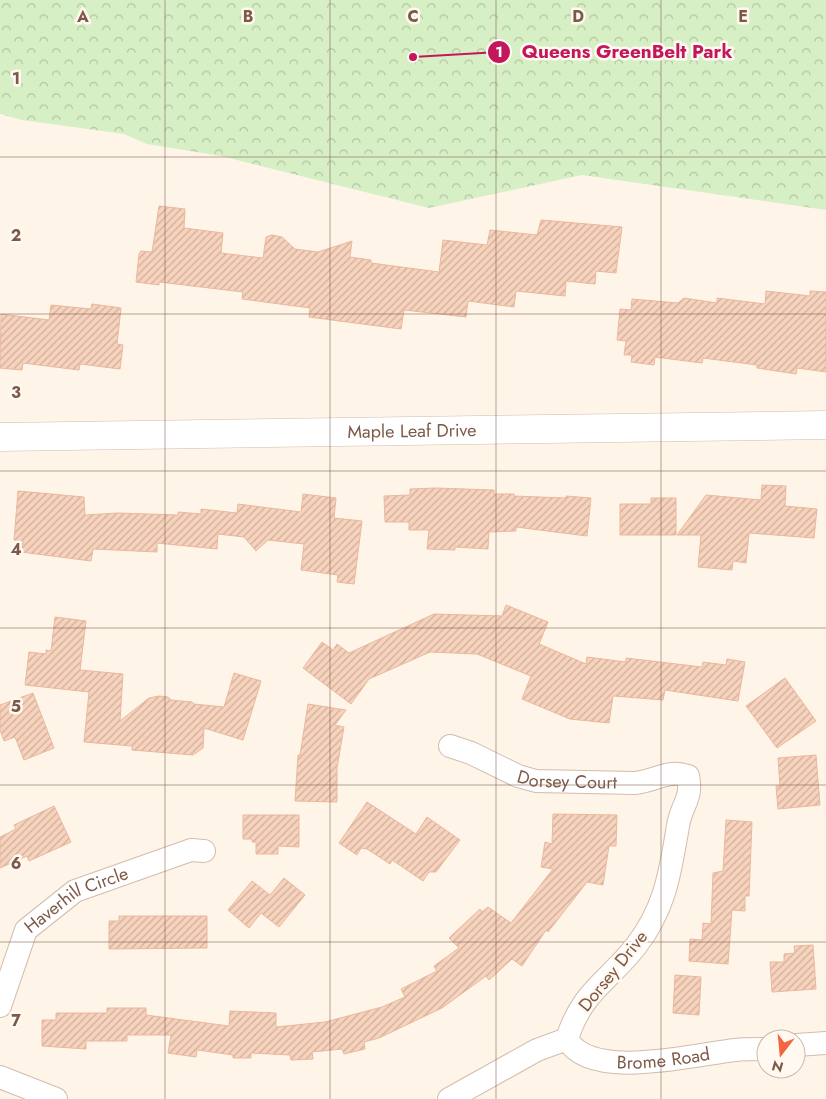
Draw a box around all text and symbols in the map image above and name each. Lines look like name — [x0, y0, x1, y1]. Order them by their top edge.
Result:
text: A — [76, 5, 89, 28]
text: B — [243, 5, 253, 28]
text: C — [407, 5, 419, 28]
text: D — [572, 5, 584, 28]
text: E — [738, 5, 748, 28]
callout: Queens GreenBelt Park — [487, 35, 742, 69]
text: Queens GreenBelt Park — [522, 38, 732, 65]
text: 1 — [495, 41, 503, 63]
text: 1 — [12, 67, 20, 90]
text: 2 — [11, 224, 21, 247]
text: 3 — [11, 381, 21, 404]
street label: Maple Leaf Drive — [347, 417, 477, 445]
text: 4 — [10, 538, 22, 561]
text: 5 — [11, 695, 21, 718]
street label: Dorsey Court — [514, 763, 618, 796]
text: 6 — [11, 852, 21, 875]
street label: Haverhill Circle — [19, 860, 132, 940]
street label: Dorsey Drive — [572, 925, 654, 1017]
text: 7 — [11, 1009, 21, 1032]
north arrow — [756, 1029, 806, 1079]
street label: Brome Road — [616, 1041, 712, 1076]
text: N — [769, 1055, 786, 1078]

